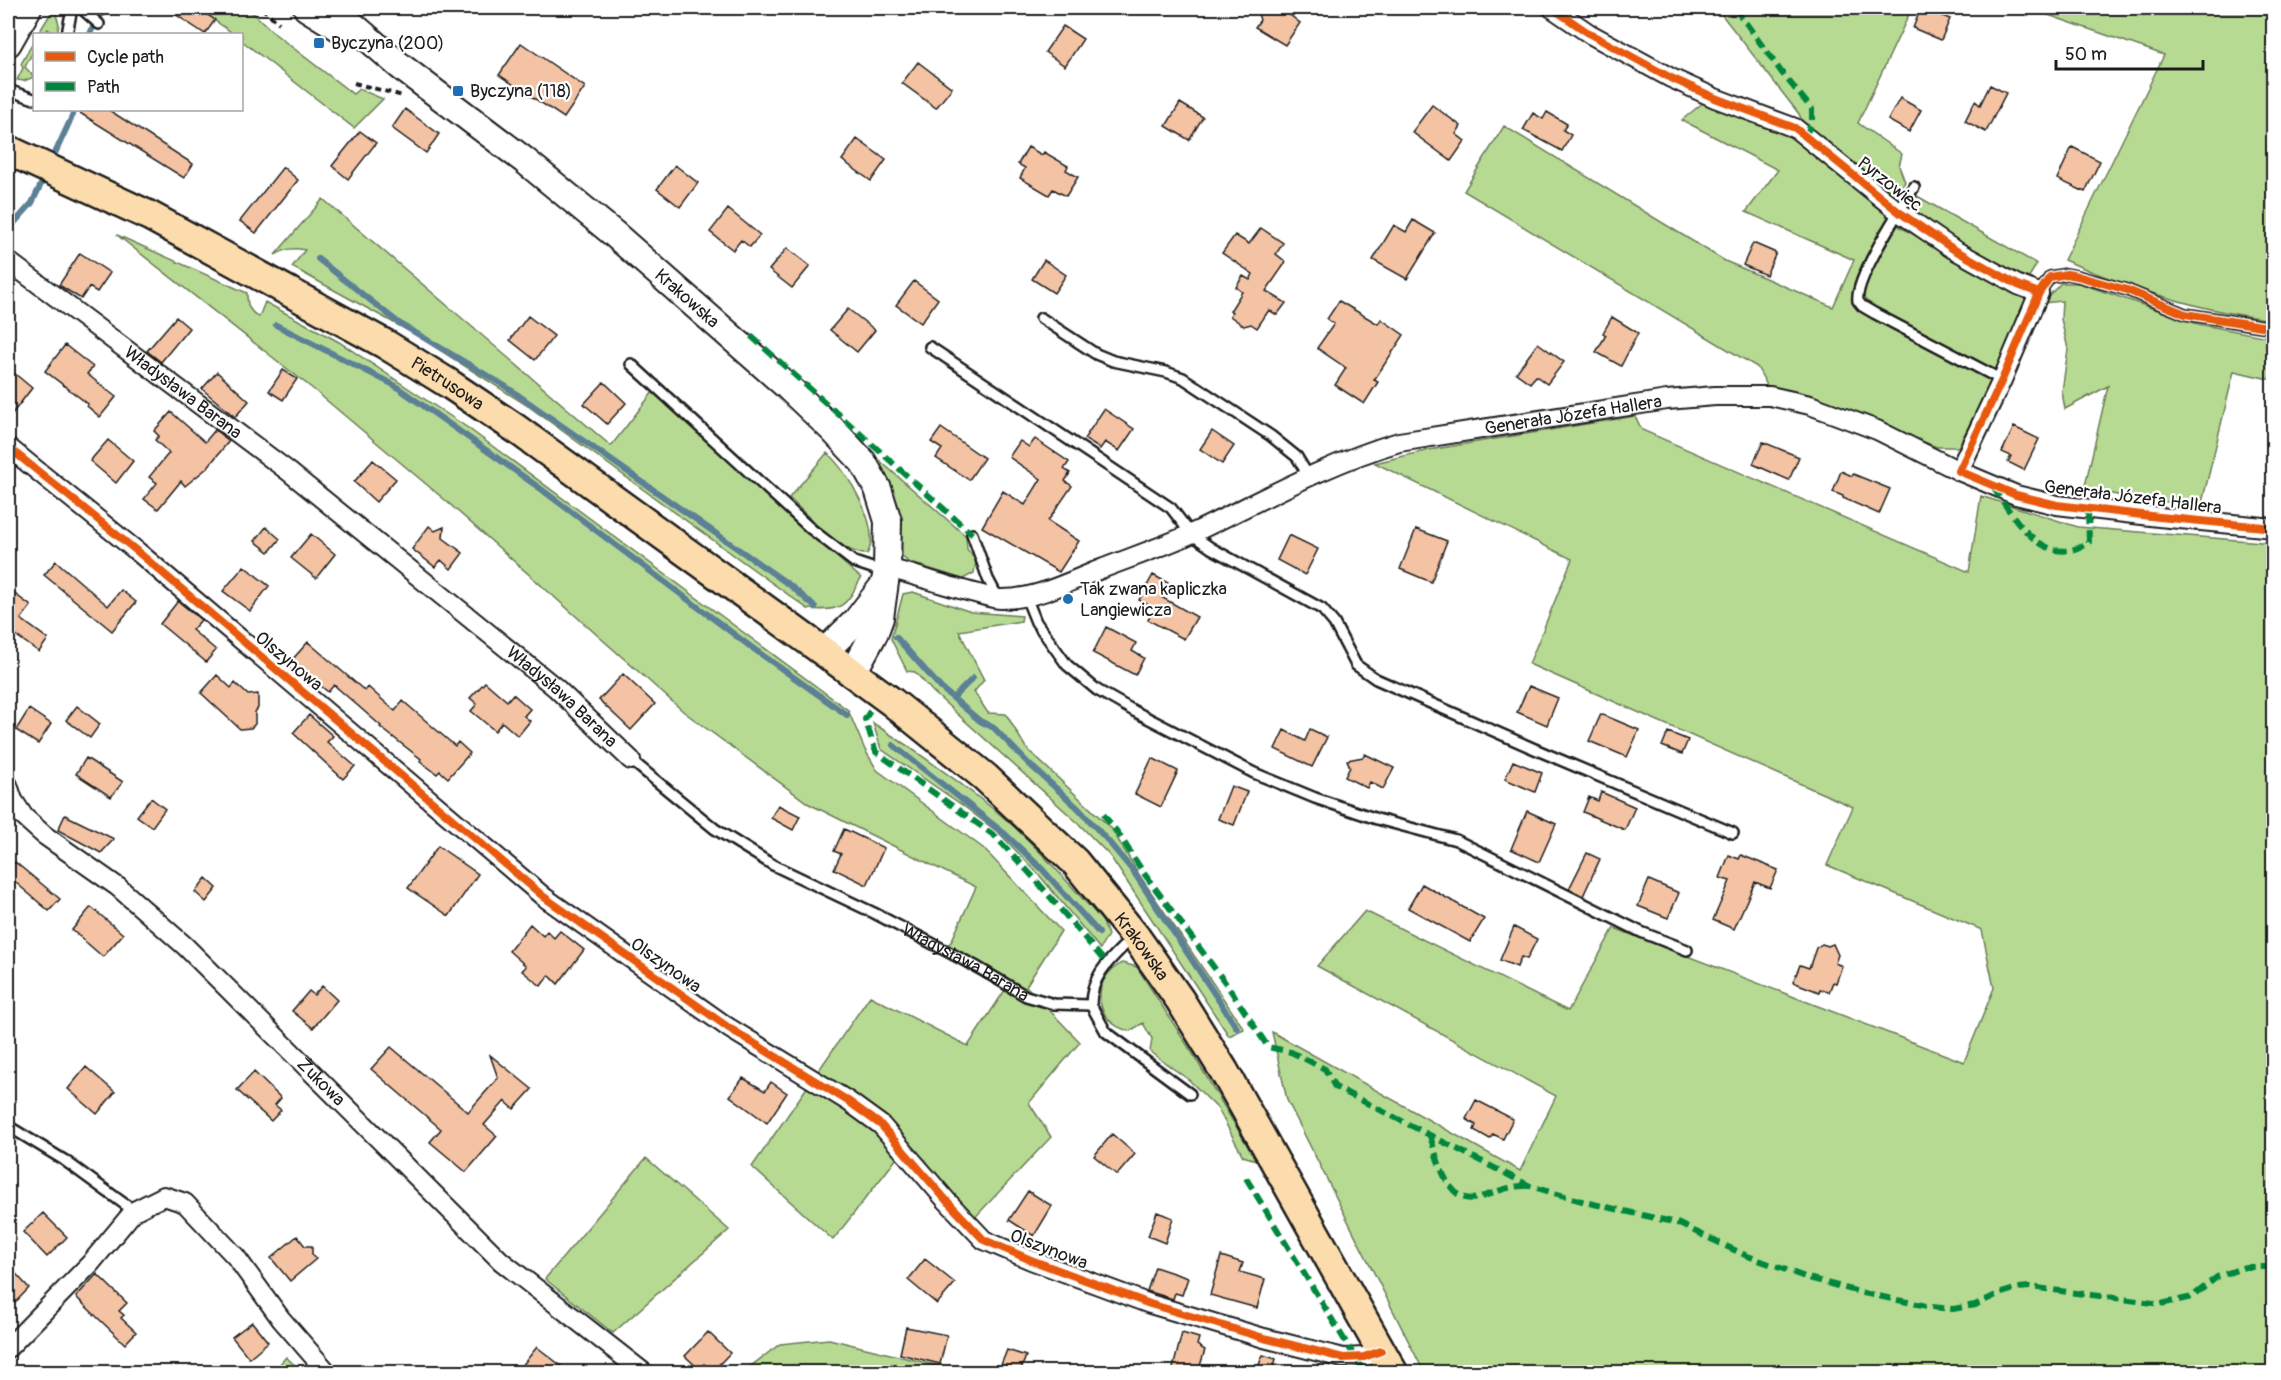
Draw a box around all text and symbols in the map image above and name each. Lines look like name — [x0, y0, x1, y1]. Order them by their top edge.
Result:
place label: Byczyna (200) — [331, 32, 444, 55]
legend — [33, 33, 243, 111]
scale bar — [2056, 33, 2203, 71]
marker: Byczyna (200) — [312, 36, 326, 50]
text: 50 m — [2065, 43, 2107, 66]
text: Cycle path — [87, 46, 164, 69]
text: Path — [87, 76, 120, 99]
place label: Byczyna (118) — [470, 80, 572, 103]
marker: Byczyna (118) — [451, 84, 465, 98]
street label: Pyrzowiec — [1853, 152, 1927, 217]
street label: Krakowska — [650, 264, 724, 333]
street label: Władysława Barana — [119, 341, 246, 444]
street label: Pietrusowa — [406, 352, 488, 416]
street label: Generała Józefa Hallera — [1483, 390, 1663, 440]
street label: Generała Józefa Hallera — [2043, 475, 2223, 520]
place label: Tak zwana kapliczka Langiewicza — [1080, 578, 1227, 622]
marker: Tak zwana kapliczka Langiewicza — [1061, 592, 1075, 606]
street label: Olszynowa — [250, 626, 327, 696]
street label: Władysława Barana — [501, 641, 622, 753]
street label: Krakowska — [1109, 908, 1174, 985]
street label: Władysława Barana — [898, 919, 1033, 1007]
street label: Olszynowa — [626, 933, 706, 998]
street label: Żukowa — [292, 1053, 350, 1111]
street label: Olszynowa — [1007, 1224, 1091, 1275]

